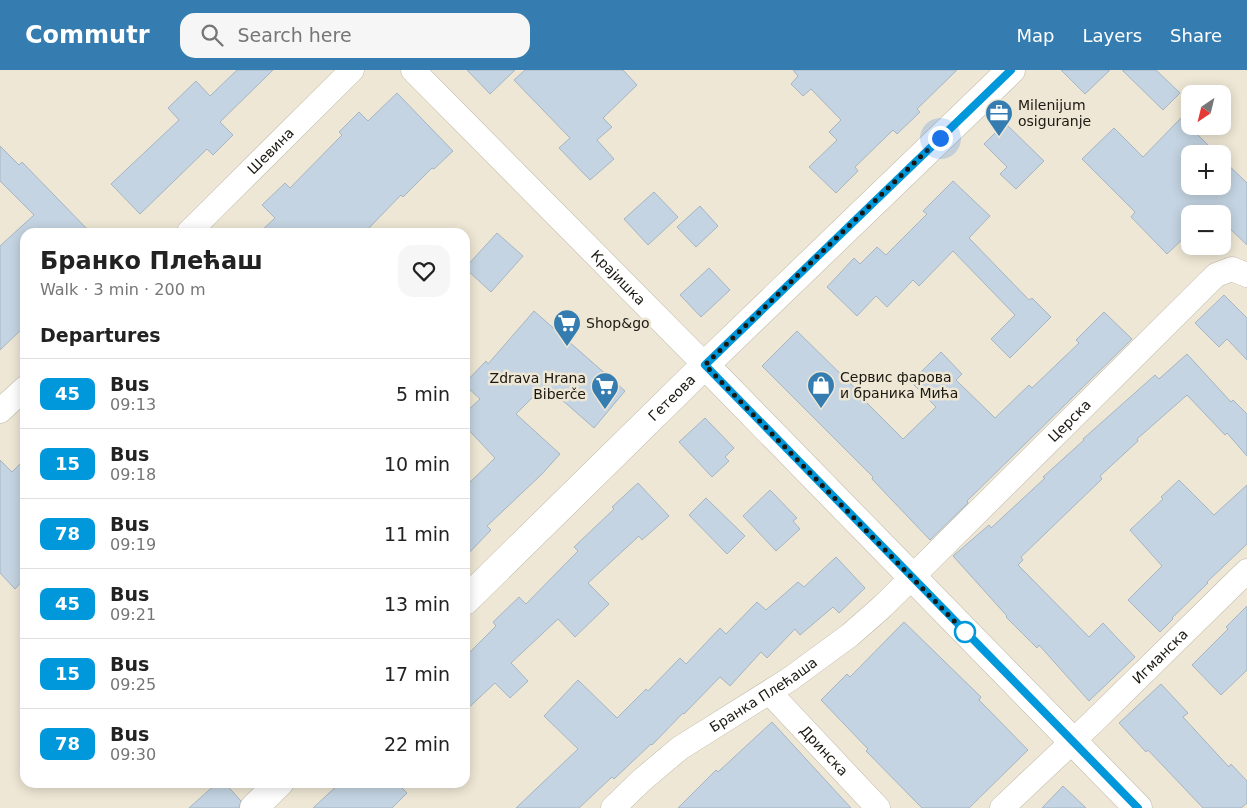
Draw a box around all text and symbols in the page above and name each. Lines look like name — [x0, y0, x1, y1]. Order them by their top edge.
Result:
search box — [180, 13, 530, 58]
text: Commutr — [25, 21, 150, 49]
icon: search — [198, 21, 226, 49]
text: Search here — [238, 24, 352, 46]
text: Map — [1016, 25, 1054, 46]
text: Layers — [1082, 25, 1142, 46]
text: Share — [1170, 25, 1222, 46]
north arrow — [1181, 85, 1231, 135]
map controls — [1181, 85, 1231, 255]
place label: Milenijum osiguranje — [1018, 97, 1091, 129]
office icon: Milenijum osiguranje — [984, 98, 1014, 137]
street label: Шевина — [244, 125, 297, 177]
your location — [928, 126, 953, 151]
button: + — [1181, 145, 1231, 195]
button: − — [1181, 205, 1231, 255]
button: heart — [398, 245, 450, 297]
text: Бранко Плећаш — [40, 247, 263, 275]
street label: Крајишка — [588, 247, 649, 308]
text: Walk · 3 min · 200 m — [40, 280, 205, 299]
supermarket icon: Shop&go — [552, 308, 582, 347]
place label: Shop&go — [586, 315, 650, 331]
text: Departures — [40, 324, 161, 346]
place label: Сервис фарова и браника Мића — [840, 369, 958, 401]
place label: Zdrava Hrana Biberče — [490, 370, 586, 402]
shop icon: Сервис фарова и браника Мића — [806, 370, 836, 409]
supermarket icon: Zdrava Hrana Biberče — [590, 371, 620, 410]
street label: Гетеова — [645, 371, 699, 424]
text: Bus — [110, 373, 149, 395]
text: 45 — [55, 383, 80, 404]
text: 5 min — [396, 383, 450, 405]
text: 09:13 — [110, 395, 156, 414]
street label: Церска — [1045, 396, 1094, 445]
text: Bus — [110, 443, 149, 465]
text: 15 — [55, 453, 80, 474]
text: 10 min — [384, 453, 450, 475]
text: 09:18 — [110, 465, 156, 484]
text: Bus — [110, 513, 149, 535]
text: 78 — [55, 523, 80, 544]
text: 11 min — [384, 523, 450, 545]
text: 09:19 — [110, 535, 156, 554]
text: Bus — [110, 583, 149, 605]
text: 45 — [55, 593, 80, 614]
text: 13 min — [384, 593, 450, 615]
text: 09:21 — [110, 605, 156, 624]
unlabelled marker — [954, 621, 976, 643]
street label: Игманска — [1129, 626, 1191, 687]
text: Bus — [110, 653, 149, 675]
street label: Бранка Плећаша — [707, 654, 820, 735]
text: 15 — [55, 663, 80, 684]
text: 17 min — [384, 663, 450, 685]
text: 09:25 — [110, 675, 156, 694]
street label: Дринска — [797, 722, 851, 779]
text: Bus — [110, 723, 149, 745]
text: 78 — [55, 733, 80, 754]
text: 22 min — [384, 733, 450, 755]
text: 09:30 — [110, 745, 156, 764]

